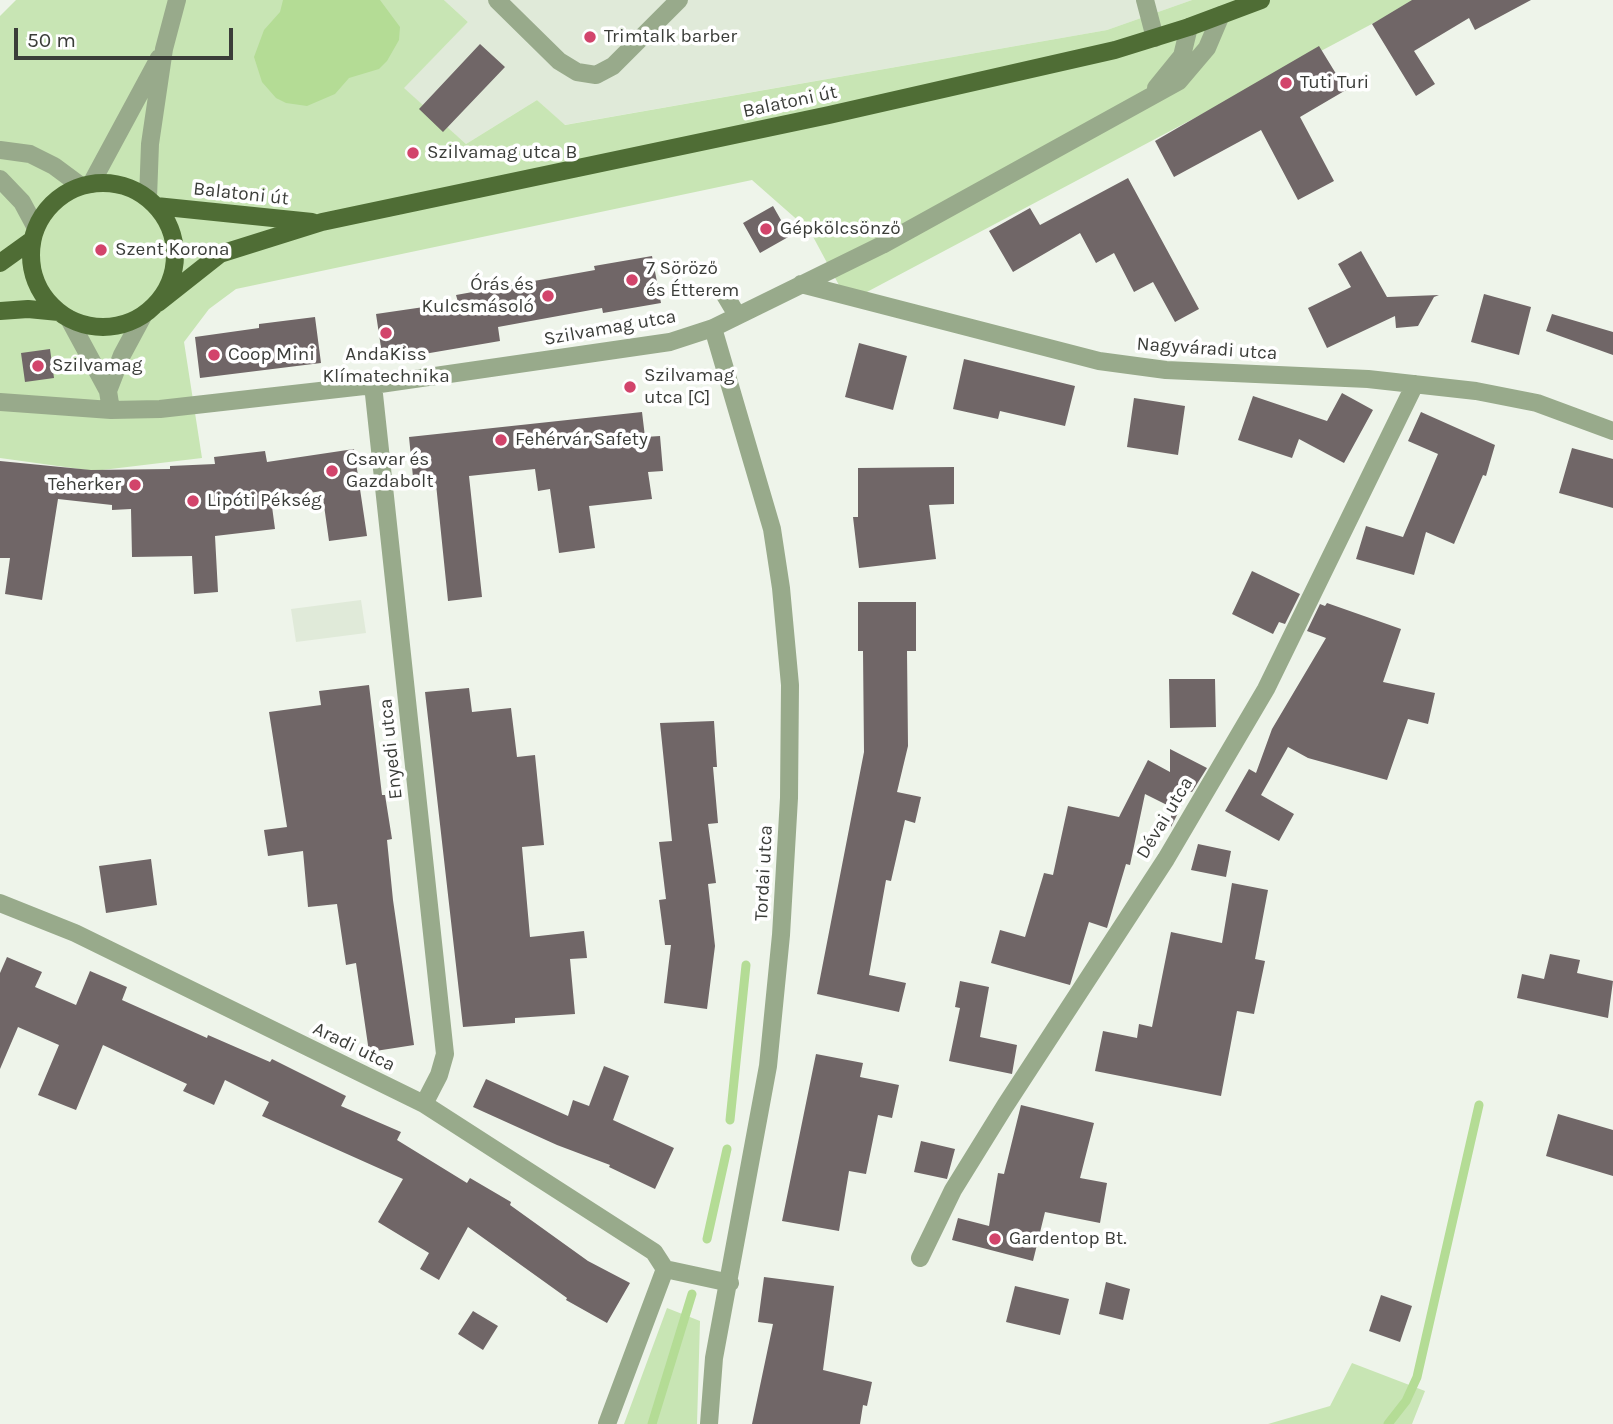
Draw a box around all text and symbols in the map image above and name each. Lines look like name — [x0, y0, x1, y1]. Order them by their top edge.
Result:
scale bar — [18, 14, 236, 58]
place label: Trimtalk barber — [604, 26, 737, 48]
text: 50 m — [27, 28, 76, 52]
marker: Trimtalk barber — [582, 29, 598, 45]
place label: Tuti Turi — [1300, 72, 1369, 94]
marker: Tuti Turi — [1278, 75, 1294, 91]
street label: Balatoni út — [741, 81, 839, 123]
place label: Szilvamag utca B — [427, 142, 577, 164]
marker: Szilvamag utca B — [405, 145, 421, 161]
street label: Balatoni út — [192, 178, 290, 210]
place label: Gépkölcsönző — [780, 218, 901, 240]
marker: Gépkölcsönző — [758, 221, 774, 237]
place label: Szent Korona — [115, 239, 229, 261]
marker: Szent Korona — [93, 242, 109, 258]
place label: 7 Söröző és Étterem — [646, 258, 739, 302]
marker: 7 Söröző és Étterem — [624, 272, 640, 288]
place label: Órás és Kulcsmásoló — [422, 274, 534, 318]
marker: Órás és Kulcsmásoló — [540, 288, 556, 304]
street label: Szilvamag utca — [542, 305, 678, 351]
marker: AndaKiss Klímatechnika — [378, 325, 394, 341]
street label: Nagyváradi utca — [1136, 333, 1278, 365]
place label: Coop Mini — [228, 344, 315, 366]
place label: AndaKiss Klímatechnika — [322, 344, 450, 388]
marker: Coop Mini — [206, 347, 222, 363]
place label: Szilvamag — [52, 355, 142, 377]
marker: Szilvamag — [30, 358, 46, 374]
place label: Szilvamag utca [C] — [644, 365, 734, 409]
marker: Szilvamag utca [C] — [622, 379, 638, 395]
place label: Fehérvár Safety — [515, 429, 648, 451]
marker: Fehérvár Safety — [493, 432, 509, 448]
place label: Csavar és Gazdabolt — [346, 449, 434, 493]
marker: Csavar és Gazdabolt — [324, 463, 340, 479]
place label: Teherker — [48, 474, 121, 496]
marker: Teherker — [127, 477, 143, 493]
place label: Lipóti Pékség — [207, 490, 322, 512]
marker: Lipóti Pékség — [185, 493, 201, 509]
street label: Enyedi utca — [374, 698, 408, 800]
street label: Dévai utca — [1132, 773, 1198, 863]
street label: Tordai utca — [750, 824, 778, 922]
street label: Aradi utca — [309, 1017, 399, 1077]
place label: Gardentop Bt. — [1009, 1228, 1127, 1250]
marker: Gardentop Bt. — [987, 1231, 1003, 1247]

